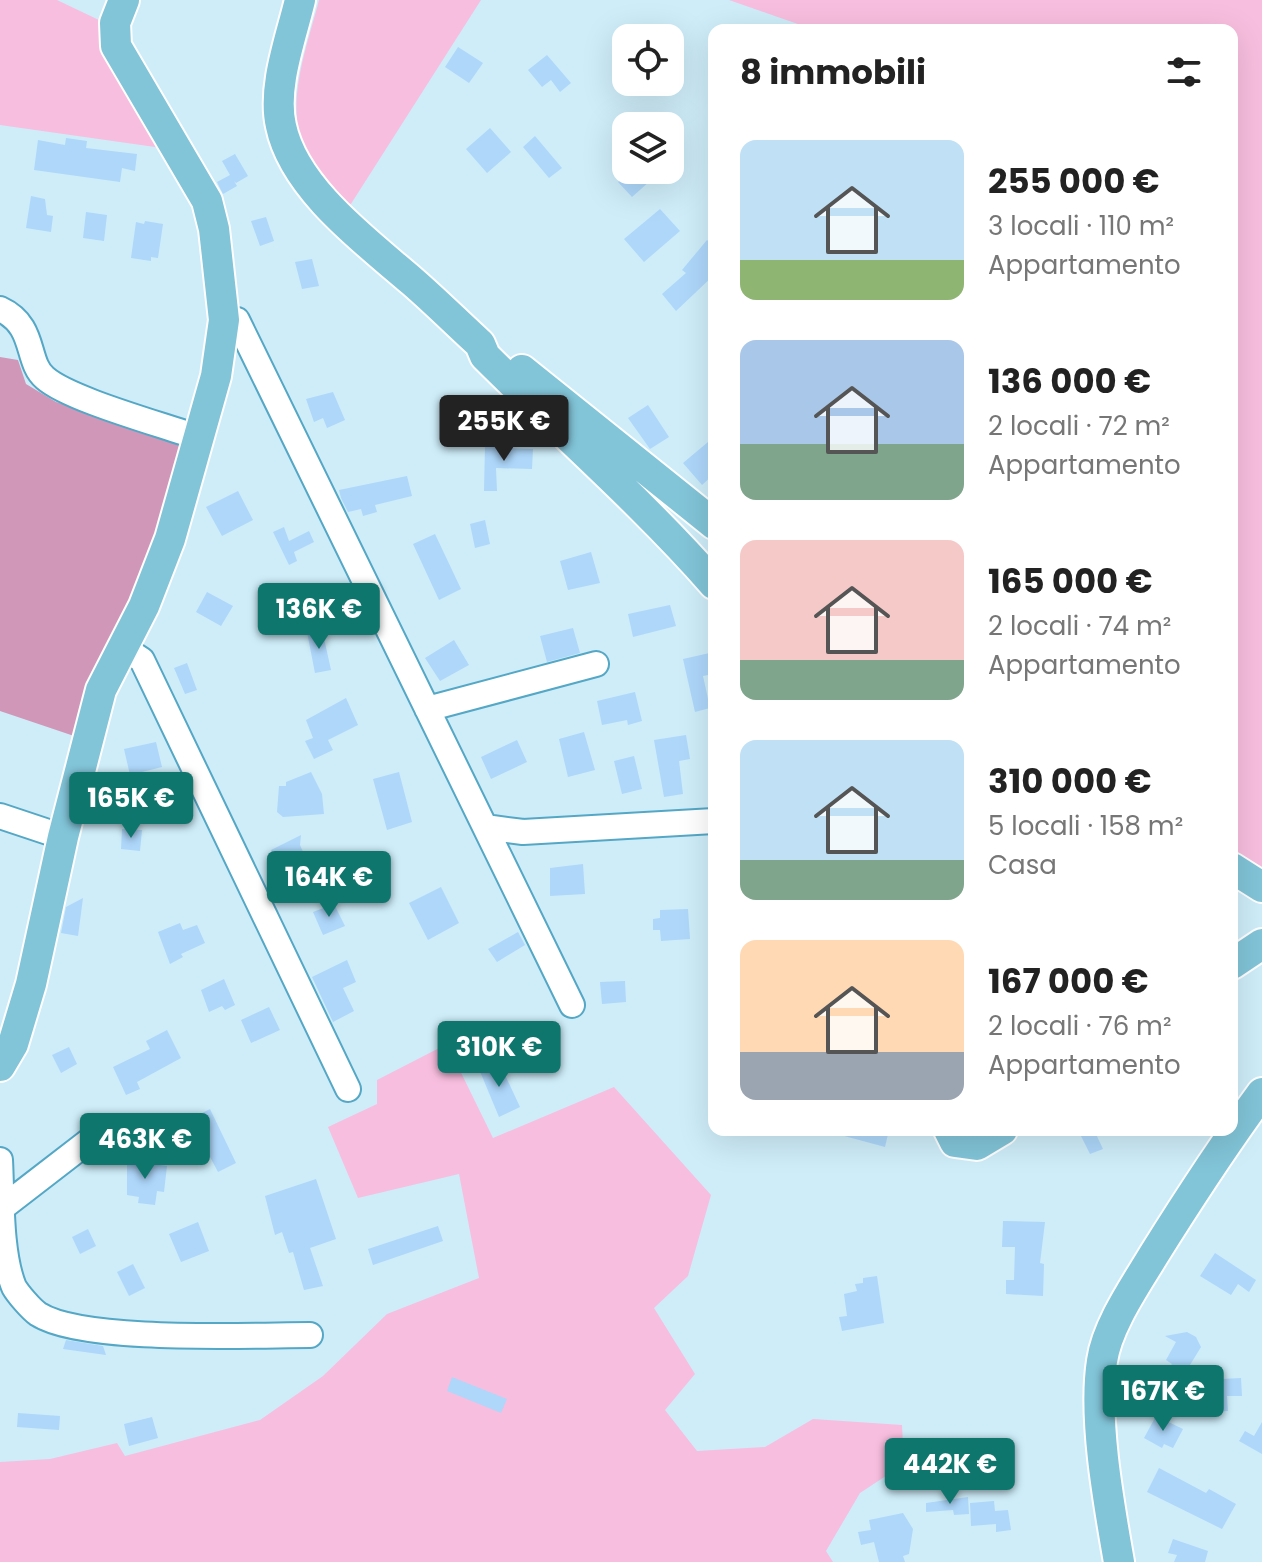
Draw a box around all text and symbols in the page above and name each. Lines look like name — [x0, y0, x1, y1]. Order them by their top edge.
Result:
map controls — [612, 24, 684, 184]
button: locate — [612, 24, 684, 96]
text: 8 immobili — [740, 48, 926, 96]
icon: filters — [1162, 50, 1206, 94]
button: layers — [612, 112, 684, 184]
text: 255 000 € — [988, 157, 1160, 205]
icon: home — [804, 172, 900, 268]
text: 3 locali · 110 m² — [988, 208, 1174, 244]
text: Appartamento — [988, 247, 1181, 283]
text: 136 000 € — [988, 357, 1151, 405]
icon: home — [804, 372, 900, 468]
pin: 255K € — [439, 395, 569, 463]
text: 255K € — [458, 403, 550, 439]
text: 2 locali · 72 m² — [988, 408, 1170, 444]
text: Appartamento — [988, 447, 1181, 483]
text: 165 000 € — [988, 557, 1153, 605]
icon: home — [804, 572, 900, 668]
pin: 136K € — [254, 583, 384, 651]
text: 136K € — [276, 591, 362, 627]
text: 2 locali · 74 m² — [988, 608, 1171, 644]
text: Appartamento — [988, 647, 1181, 683]
text: 310 000 € — [988, 757, 1152, 805]
pin: 165K € — [66, 772, 196, 840]
icon: home — [804, 772, 900, 868]
text: 165K € — [87, 780, 175, 816]
text: 5 locali · 158 m² — [988, 808, 1183, 844]
text: Casa — [988, 847, 1057, 883]
pin: 164K € — [264, 851, 394, 919]
text: 164K € — [285, 859, 373, 895]
text: 167 000 € — [988, 957, 1149, 1005]
icon: home — [804, 972, 900, 1068]
text: 2 locali · 76 m² — [988, 1008, 1171, 1044]
pin: 310K € — [434, 1021, 564, 1089]
text: 310K € — [456, 1029, 542, 1065]
text: Appartamento — [988, 1047, 1181, 1083]
pin: 463K € — [80, 1113, 210, 1181]
text: 463K € — [98, 1121, 192, 1157]
pin: 167K € — [1098, 1365, 1228, 1433]
text: 167K € — [1121, 1373, 1205, 1409]
pin: 442K € — [885, 1438, 1015, 1506]
text: 442K € — [903, 1446, 997, 1482]

